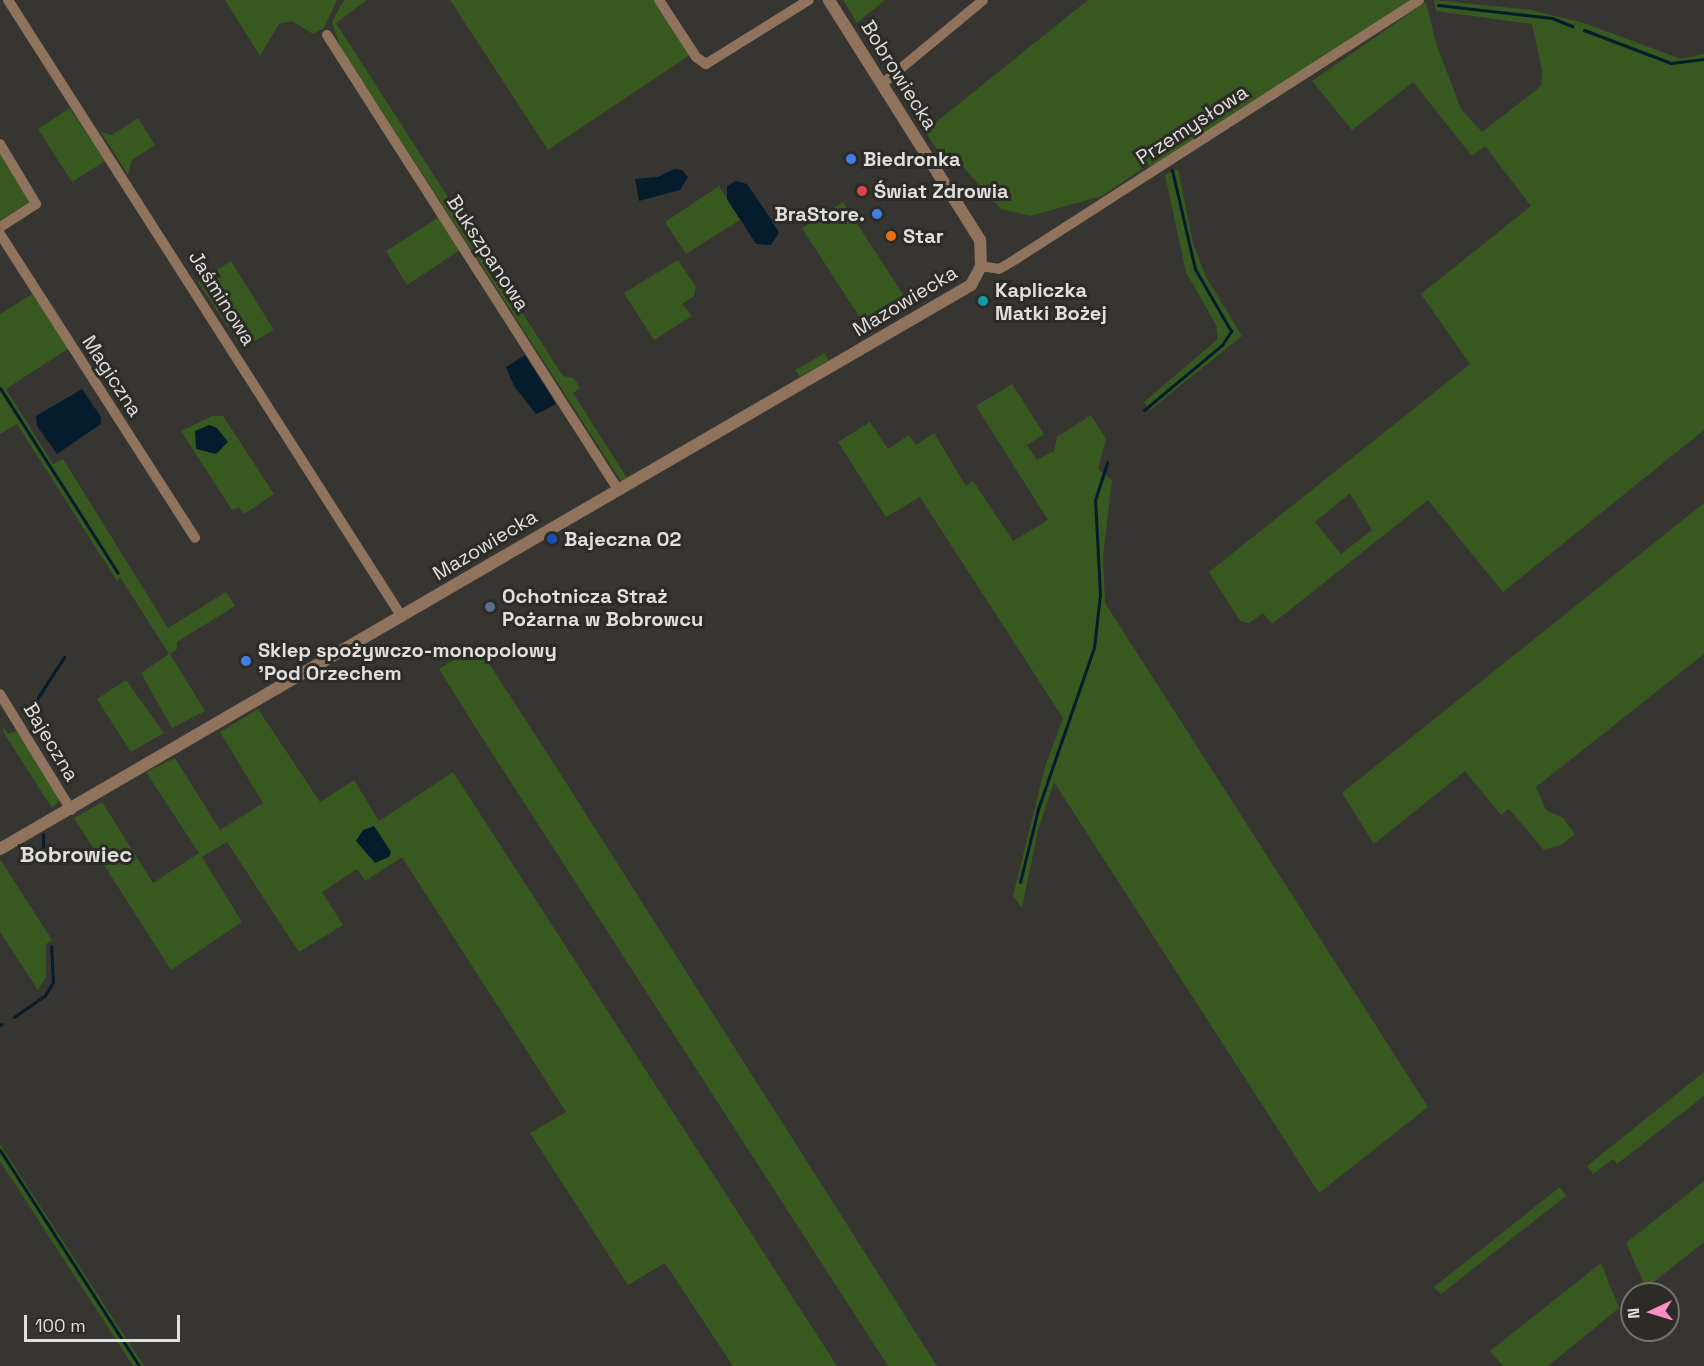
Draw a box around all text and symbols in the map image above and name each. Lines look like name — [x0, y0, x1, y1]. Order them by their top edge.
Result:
street label: Bobrowiecka — [856, 16, 942, 134]
street label: Przemysłowa — [1132, 80, 1252, 170]
place label: Biedronka — [863, 147, 961, 171]
marker: Biedronka — [844, 152, 858, 166]
place label: Świat Zdrowia — [874, 179, 1009, 203]
marker: Świat Zdrowia — [855, 184, 869, 198]
street label: Bukszpanowa — [442, 191, 534, 315]
place label: BraStore. — [774, 202, 865, 226]
marker: BraStore. — [870, 207, 884, 221]
place label: Star — [903, 224, 944, 248]
marker: Star — [884, 229, 898, 243]
street label: Jaśminowa — [183, 246, 261, 350]
street label: Mazowiecka — [848, 260, 962, 342]
place label: Kapliczka Matki Bożej — [995, 278, 1107, 325]
marker: Kapliczka Matki Bożej — [976, 294, 990, 308]
street label: Magiczna — [77, 331, 147, 421]
street label: Mazowiecka — [428, 504, 542, 586]
place label: Bajeczna 02 — [564, 527, 681, 551]
marker: Bajeczna 02 — [545, 532, 559, 546]
place label: Ochotnicza Straż Pożarna w Bobrowcu — [502, 584, 703, 631]
marker: Ochotnicza Straż Pożarna w Bobrowcu — [483, 600, 497, 614]
place label: Sklep spożywczo-monopolowy 'Pod Orzechem — [258, 638, 557, 685]
marker: Sklep spożywczo-monopolowy 'Pod Orzechem — [239, 654, 253, 668]
street label: Bajeczna — [18, 698, 84, 786]
district label: Bobrowiec — [20, 842, 132, 868]
north arrow — [1620, 1282, 1680, 1342]
scale bar — [27, 1303, 183, 1341]
text: N — [1623, 1307, 1644, 1319]
text: 100 m — [35, 1314, 86, 1337]

